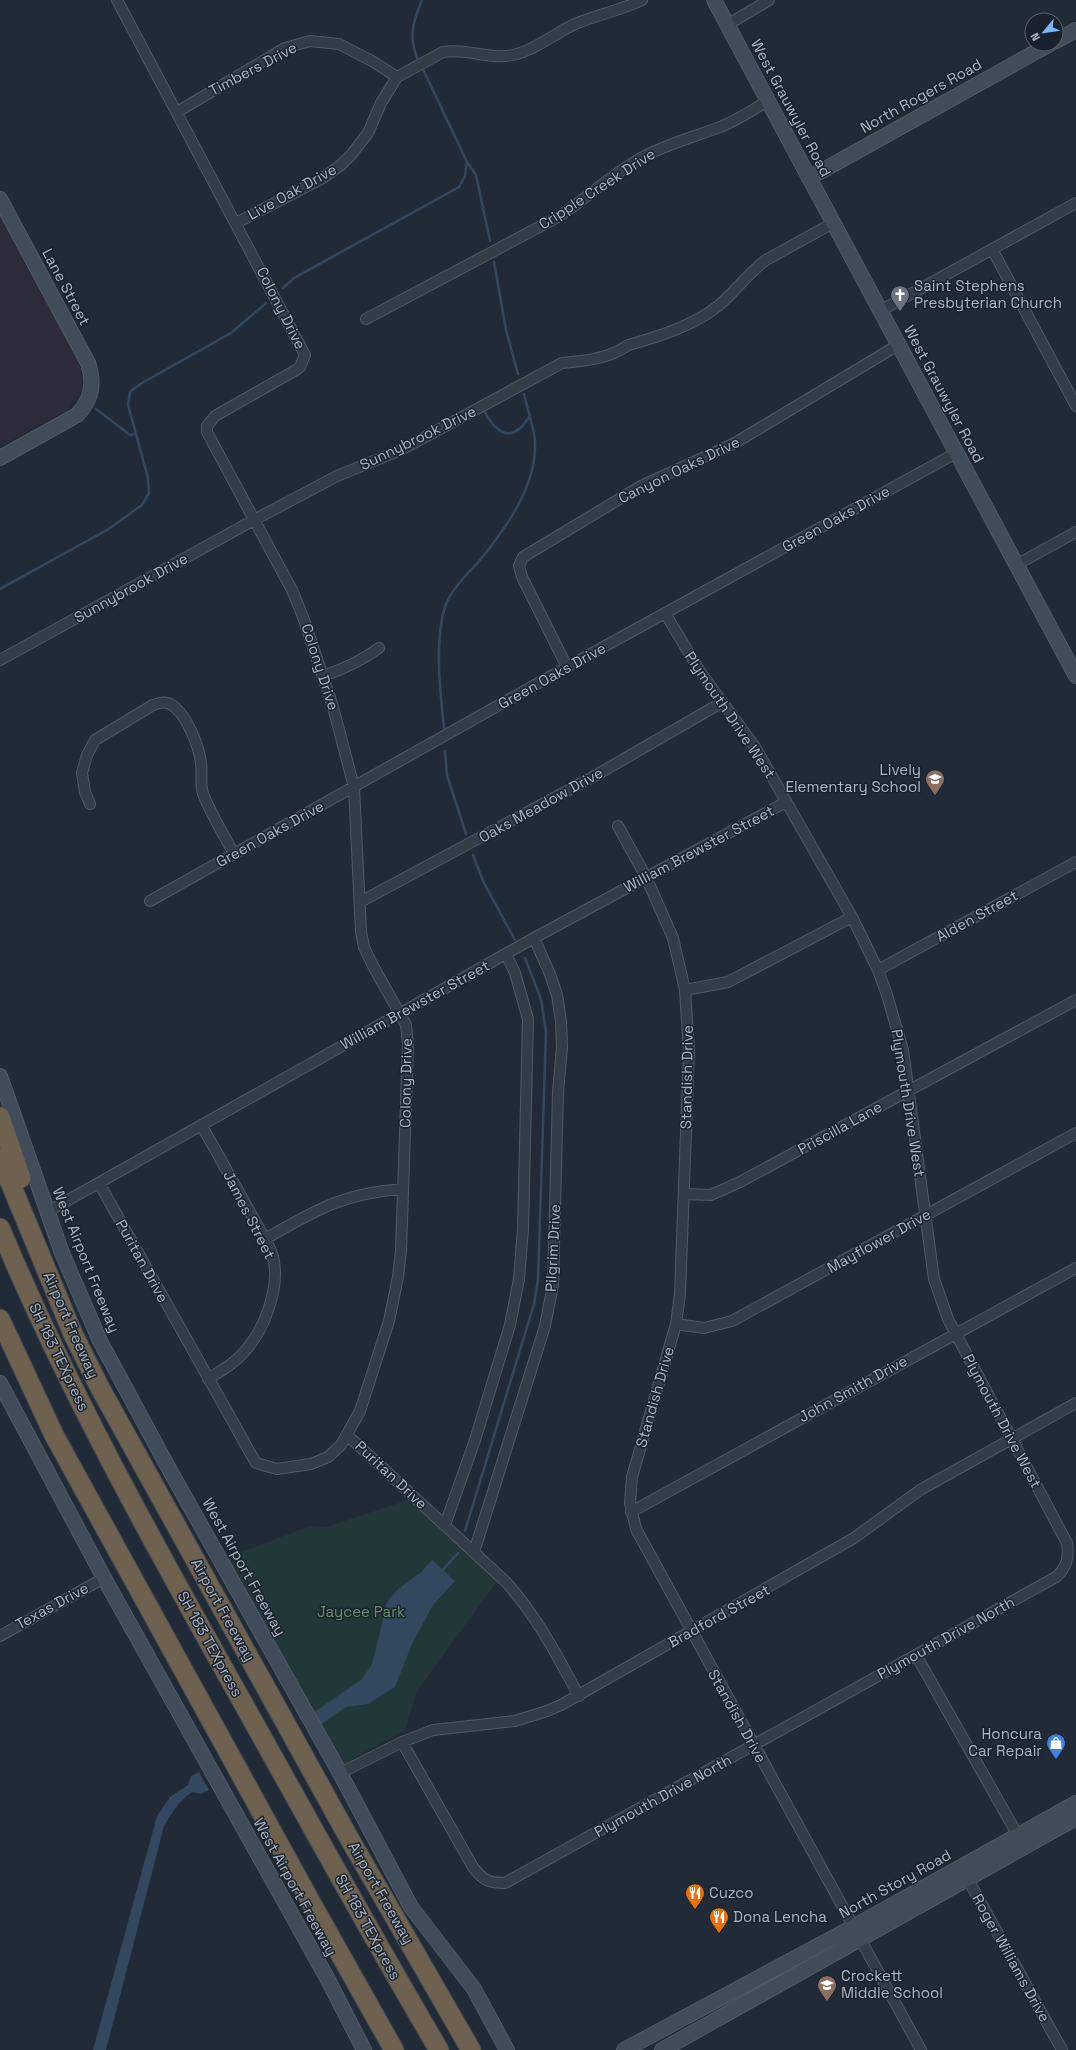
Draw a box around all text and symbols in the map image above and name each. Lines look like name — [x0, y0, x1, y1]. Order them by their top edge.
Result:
north arrow — [1024, 12, 1064, 52]
text: N — [1027, 30, 1043, 43]
street label: West Grauwyler Road — [747, 36, 836, 180]
street label: Timbers Drive — [205, 37, 300, 100]
street label: North Rogers Road — [857, 54, 985, 137]
street label: Cripple Creek Drive — [535, 144, 659, 233]
street label: Live Oak Drive — [244, 159, 340, 224]
street label: Lane Street — [38, 245, 95, 329]
street label: Colony Drive — [253, 263, 310, 352]
place label: Saint Stephens Presbyterian Church — [914, 276, 1062, 312]
church icon: Saint Stephens Presbyterian Church — [889, 284, 911, 312]
street label: West Grauwyler Road — [900, 322, 989, 466]
street label: Sunnybrook Drive — [356, 401, 479, 474]
street label: Canyon Oaks Drive — [615, 432, 743, 507]
street label: Green Oaks Drive — [779, 481, 893, 556]
street label: Sunnybrook Drive — [70, 548, 191, 627]
street label: Colony Drive — [298, 621, 343, 713]
street label: Green Oaks Drive — [495, 638, 609, 713]
street label: Plymouth Drive West — [681, 648, 780, 782]
place label: Lively Elementary School — [785, 760, 921, 796]
street label: Oaks Meadow Drive — [475, 762, 606, 847]
school or university icon: Lively Elementary School — [924, 768, 946, 796]
street label: Green Oaks Drive — [213, 796, 327, 871]
street label: William Brewster Street — [620, 801, 777, 896]
street label: Alden Street — [933, 885, 1021, 946]
street label: William Brewster Street — [337, 956, 493, 1054]
street label: Standish Drive — [676, 1025, 697, 1129]
street label: Plymouth Drive West — [887, 1028, 930, 1178]
street label: Colony Drive — [395, 1038, 416, 1128]
street label: Priscilla Lane — [794, 1097, 885, 1159]
street label: James Street — [219, 1167, 280, 1262]
street label: West Airport Freeway — [49, 1185, 123, 1335]
street label: Pilgrim Drive — [541, 1203, 564, 1292]
street label: Mayflower Drive — [823, 1204, 934, 1277]
street label: Puritan Drive — [112, 1216, 173, 1306]
street label: Airport Freeway — [39, 1269, 103, 1381]
street label: SH 183 TEXpress — [25, 1300, 94, 1414]
street label: Standish Drive — [631, 1344, 678, 1450]
street label: Plymouth Drive West — [959, 1350, 1046, 1491]
street label: John Smith Drive — [795, 1351, 911, 1426]
street label: Puritan Drive — [351, 1436, 432, 1513]
street label: West Airport Freeway — [199, 1495, 289, 1639]
street label: Airport Freeway — [187, 1555, 259, 1665]
street label: Texas Drive — [12, 1578, 92, 1633]
street label: Bradford Street — [664, 1580, 773, 1651]
street label: SH 183 TEXpress — [174, 1588, 247, 1700]
street label: Plymouth Drive North — [874, 1592, 1018, 1683]
park label: Jaycee Park — [317, 1602, 405, 1621]
street label: Standish Drive — [704, 1666, 771, 1766]
place label: Honcura Car Repair — [968, 1724, 1042, 1760]
shop icon: Honcura Car Repair — [1045, 1732, 1067, 1760]
street label: Plymouth Drive North — [591, 1750, 735, 1841]
street label: West Airport Freeway — [250, 1814, 341, 1959]
street label: Airport Freeway — [345, 1838, 418, 1947]
street label: North Story Road — [835, 1845, 954, 1922]
street label: SH 183 TEXpress — [332, 1871, 405, 1983]
restaurant icon: Cuzco — [684, 1882, 706, 1910]
place label: Cuzco — [709, 1883, 754, 1902]
street label: Roger Williams Drive — [968, 1890, 1055, 2025]
restaurant icon: Dona Lencha — [708, 1906, 730, 1934]
place label: Dona Lencha — [733, 1907, 827, 1926]
place label: Crockett Middle School — [841, 1966, 943, 2002]
school or university icon: Crockett Middle School — [816, 1974, 838, 2002]

